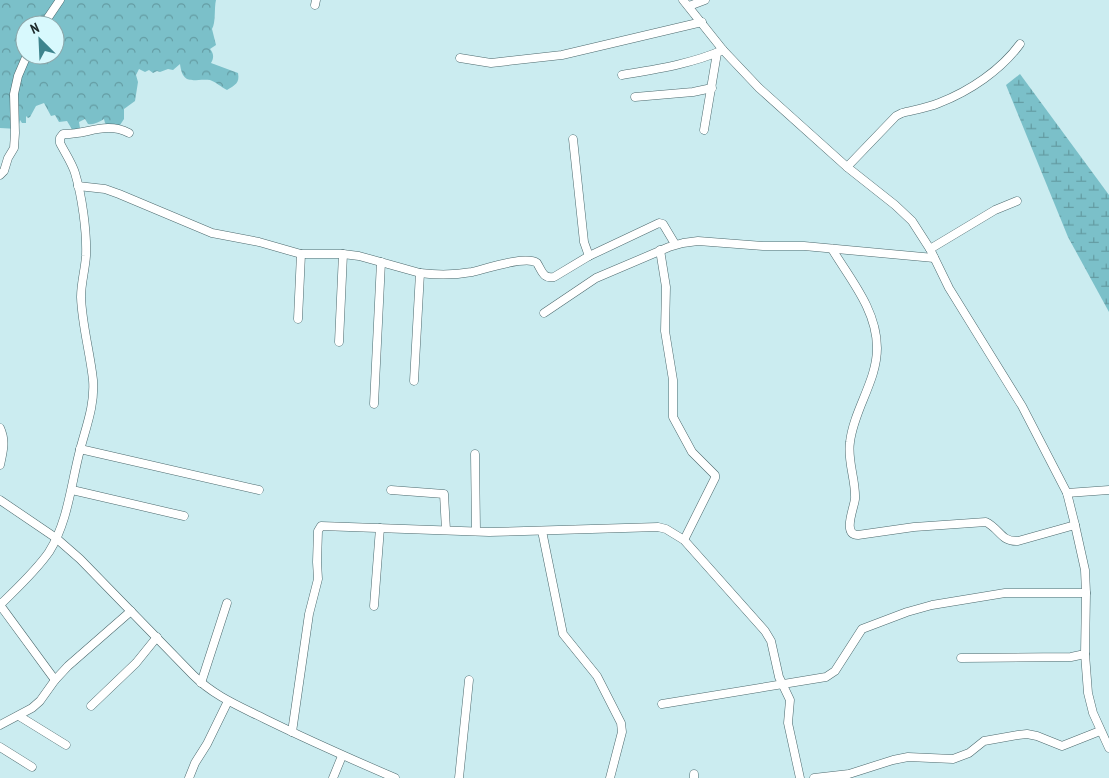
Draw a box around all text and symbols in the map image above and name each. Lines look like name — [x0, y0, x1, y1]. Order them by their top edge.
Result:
north arrow — [15, 15, 65, 65]
text: N — [28, 18, 42, 38]

